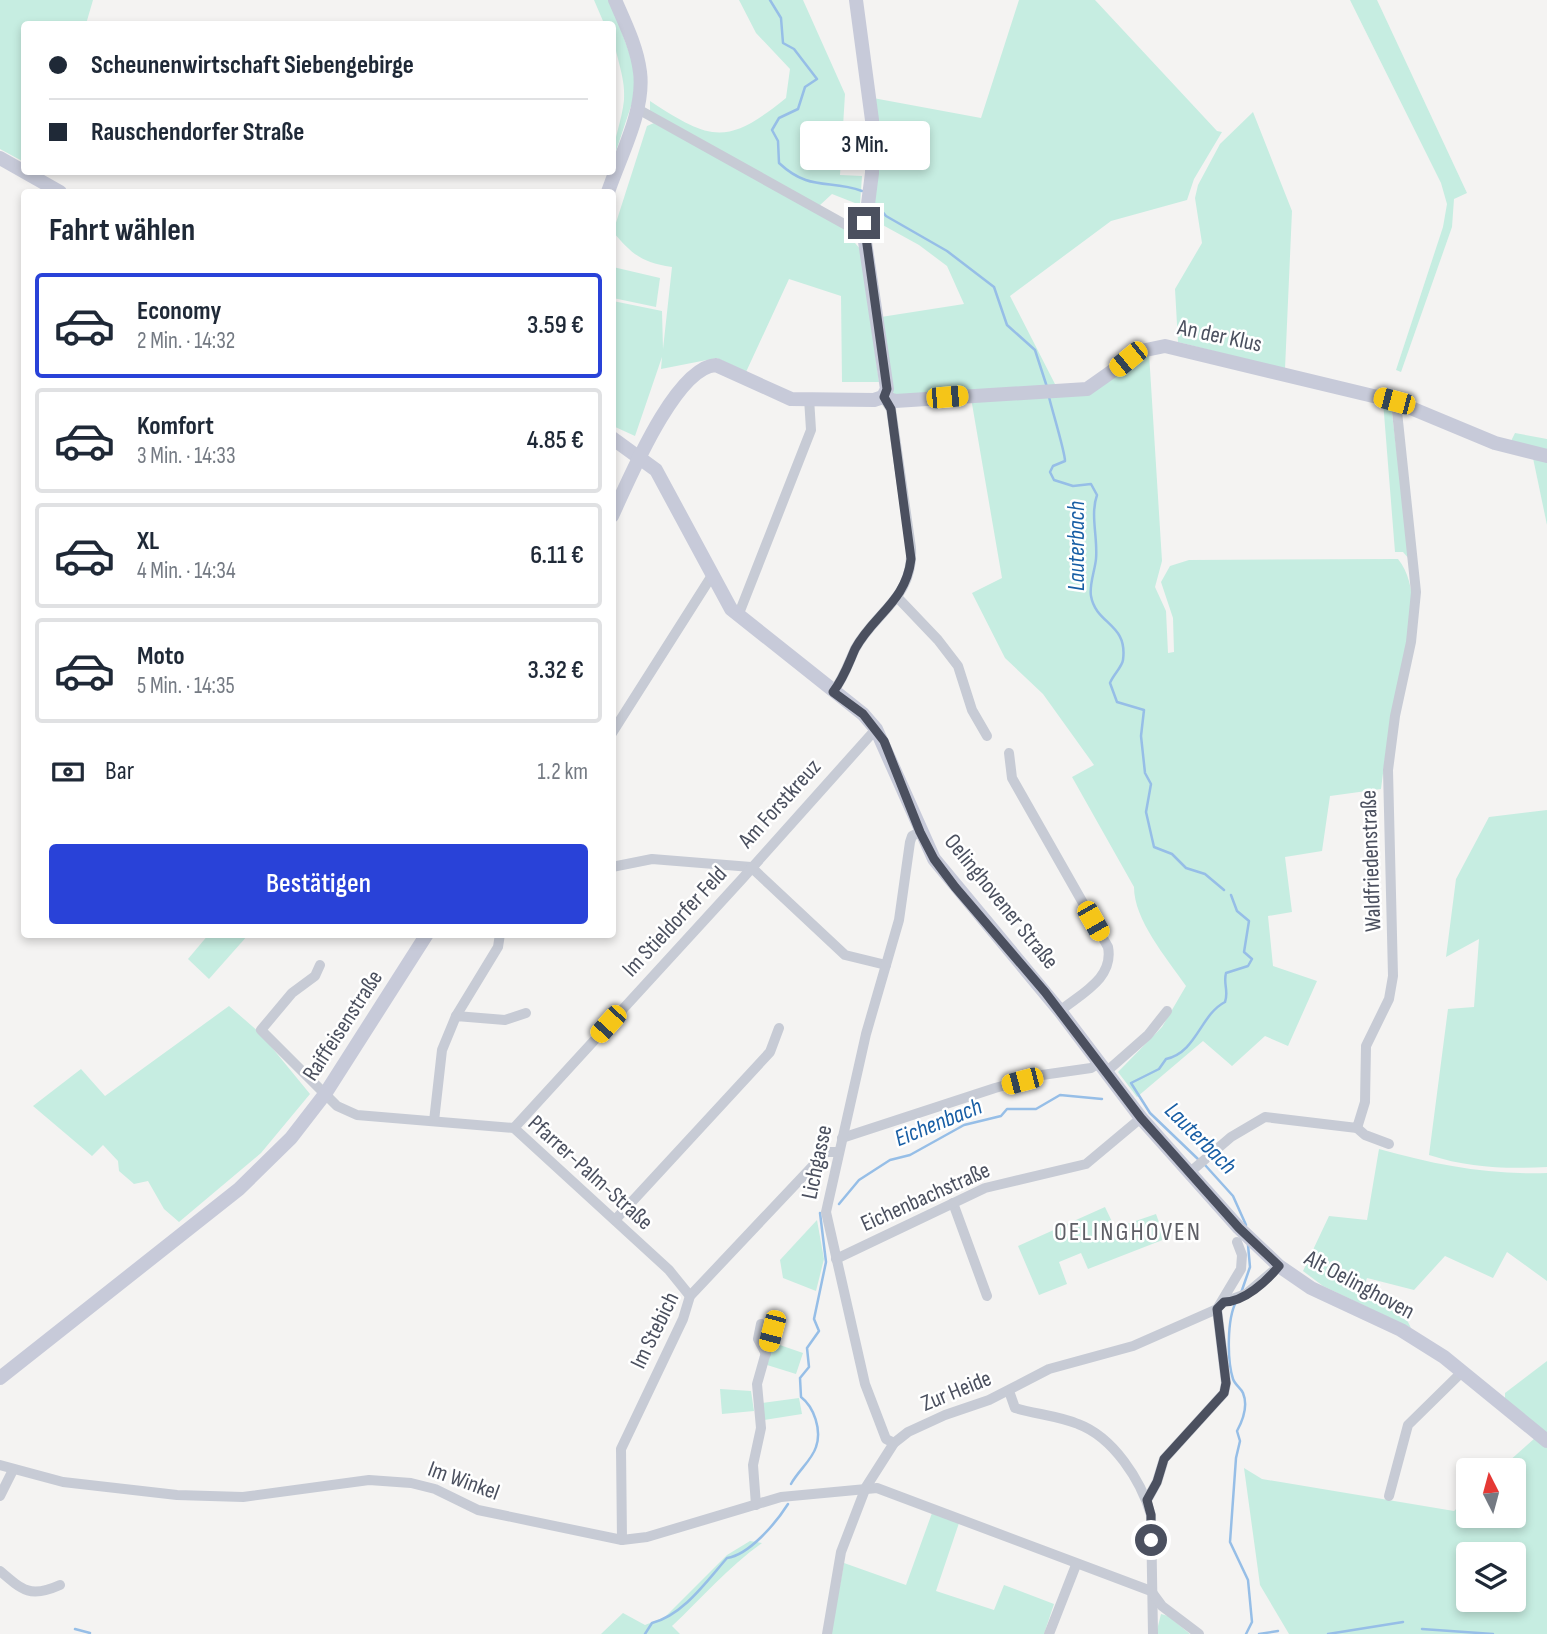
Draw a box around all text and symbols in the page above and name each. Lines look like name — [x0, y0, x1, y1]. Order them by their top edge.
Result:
text: Scheunenwirtschaft Siebengebirge — [91, 50, 414, 81]
text: Rauschendorfer Straße — [91, 117, 304, 148]
callout: 3 Min. — [799, 122, 929, 170]
text: 3 Min. — [841, 131, 889, 159]
route end — [848, 207, 880, 239]
text: Fahrt wählen — [49, 211, 195, 250]
icon: car — [53, 294, 116, 357]
text: Economy — [137, 296, 221, 327]
text: 3.59 € — [527, 310, 584, 341]
street label: An der Klus — [1174, 313, 1265, 359]
text: 2 Min. · 14:32 — [137, 327, 235, 355]
car — [1106, 338, 1151, 380]
car — [926, 385, 969, 409]
car — [1371, 385, 1418, 417]
icon: car — [53, 409, 116, 472]
text: Komfort — [137, 411, 214, 442]
text: 4.85 € — [527, 425, 584, 456]
text: 3 Min. · 14:33 — [137, 442, 236, 470]
water label: Lauterbach — [1062, 501, 1091, 591]
icon: car — [53, 524, 116, 587]
text: XL — [137, 526, 159, 557]
text: 6.11 € — [530, 540, 584, 571]
text: 4 Min. · 14:34 — [137, 557, 236, 585]
icon: car — [53, 639, 116, 702]
text: Moto — [137, 641, 185, 672]
text: 3.32 € — [527, 655, 584, 686]
text: 5 Min. · 14:35 — [137, 672, 235, 700]
icon: cash — [49, 753, 87, 791]
street label: Am Forstkreuz — [732, 753, 827, 855]
text: Bar — [105, 756, 134, 787]
text: 1.2 km — [538, 758, 588, 786]
street label: Waldfriedenstraße — [1355, 790, 1387, 932]
street label: Oelinghovener Straße — [938, 828, 1064, 975]
button: Bestätigen — [49, 844, 588, 924]
street label: Im Stieldorfer Feld — [616, 861, 733, 983]
car — [1074, 898, 1113, 944]
street label: Raiffeisenstraße — [297, 965, 389, 1086]
car — [587, 1001, 630, 1047]
car — [999, 1065, 1046, 1097]
water label: Eichenbach — [890, 1092, 986, 1153]
water label: Lauterbach — [1159, 1096, 1243, 1180]
street label: Pfarrer-Palm-Straße — [522, 1109, 659, 1236]
street label: Lichgasse — [795, 1123, 838, 1202]
street label: Eichenbachstraße — [856, 1156, 994, 1238]
district label: OELINGHOVEN — [1054, 1217, 1202, 1248]
street label: Alt Oelinghoven — [1299, 1244, 1419, 1326]
street label: Im Stebich — [624, 1288, 685, 1373]
car — [757, 1308, 788, 1354]
street label: Zur Heide — [917, 1364, 996, 1418]
street label: Im Winkel — [424, 1455, 503, 1507]
north arrow — [1456, 1458, 1526, 1528]
map controls — [1456, 1458, 1526, 1612]
route start — [1135, 1524, 1167, 1556]
button: layers — [1456, 1542, 1526, 1612]

